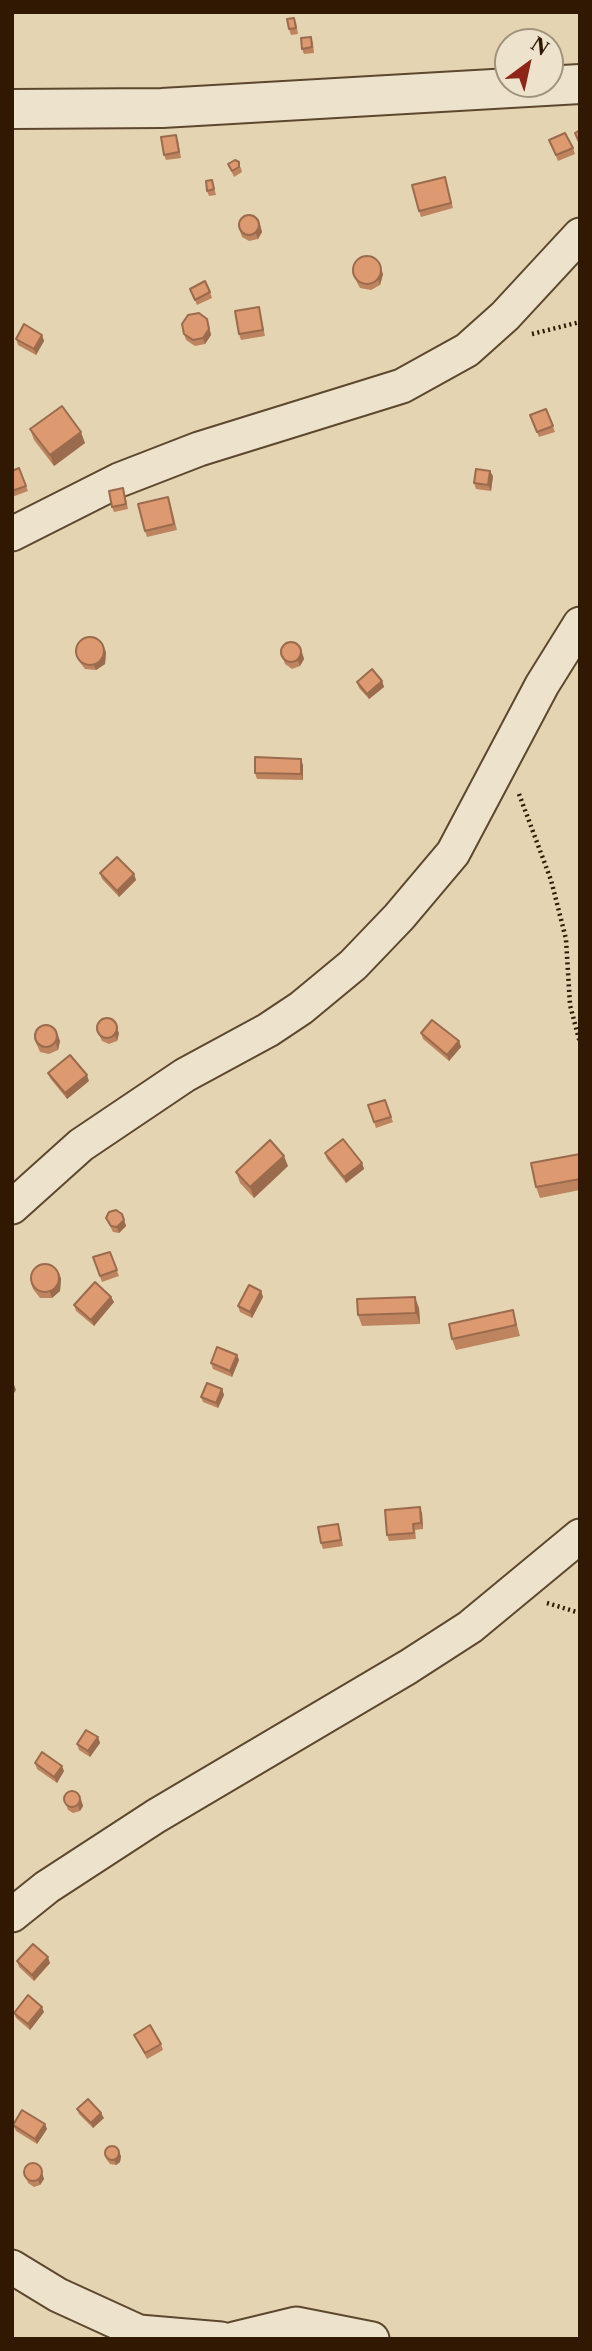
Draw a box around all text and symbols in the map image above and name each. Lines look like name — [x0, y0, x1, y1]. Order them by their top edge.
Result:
north arrow — [494, 28, 564, 98]
text: N — [526, 32, 553, 61]

